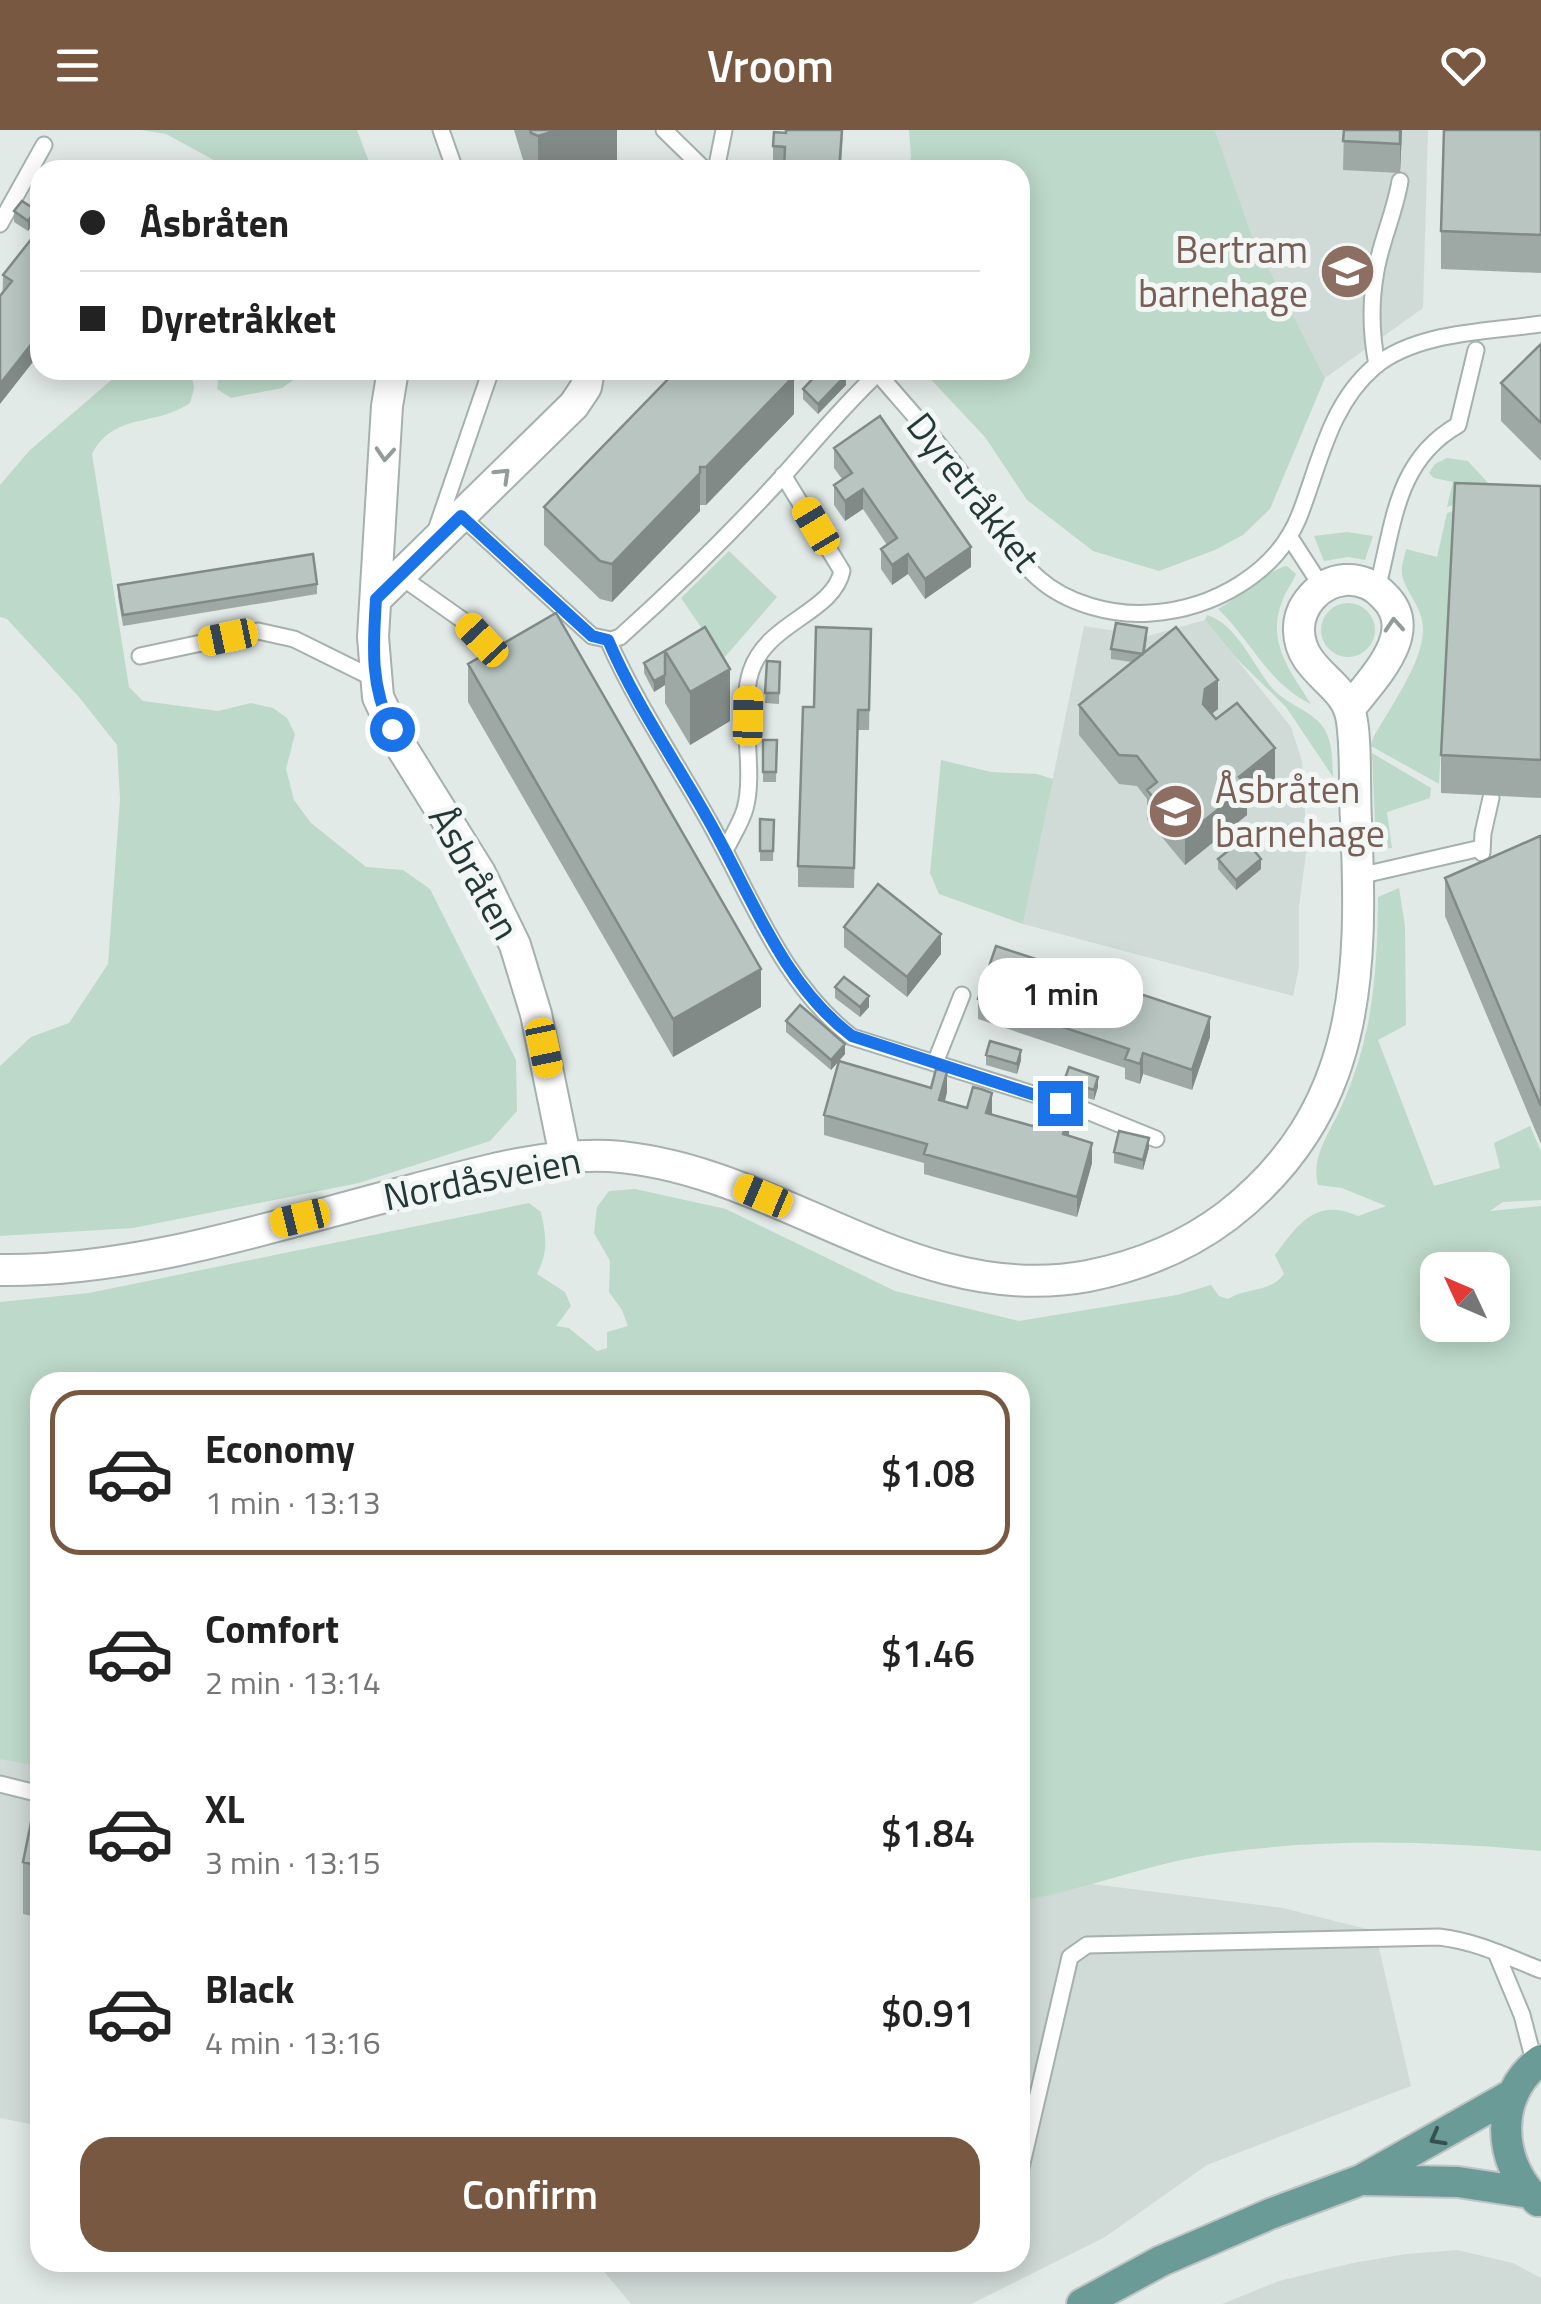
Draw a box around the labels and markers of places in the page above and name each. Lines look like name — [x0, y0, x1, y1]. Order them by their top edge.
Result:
place label: Bertram barnehage — [1138, 220, 1308, 322]
school or university icon: Bertram barnehage — [1317, 242, 1377, 302]
place label: Åsbråten barnehage — [1215, 760, 1385, 862]
school or university icon: Åsbråten barnehage — [1146, 782, 1206, 842]

